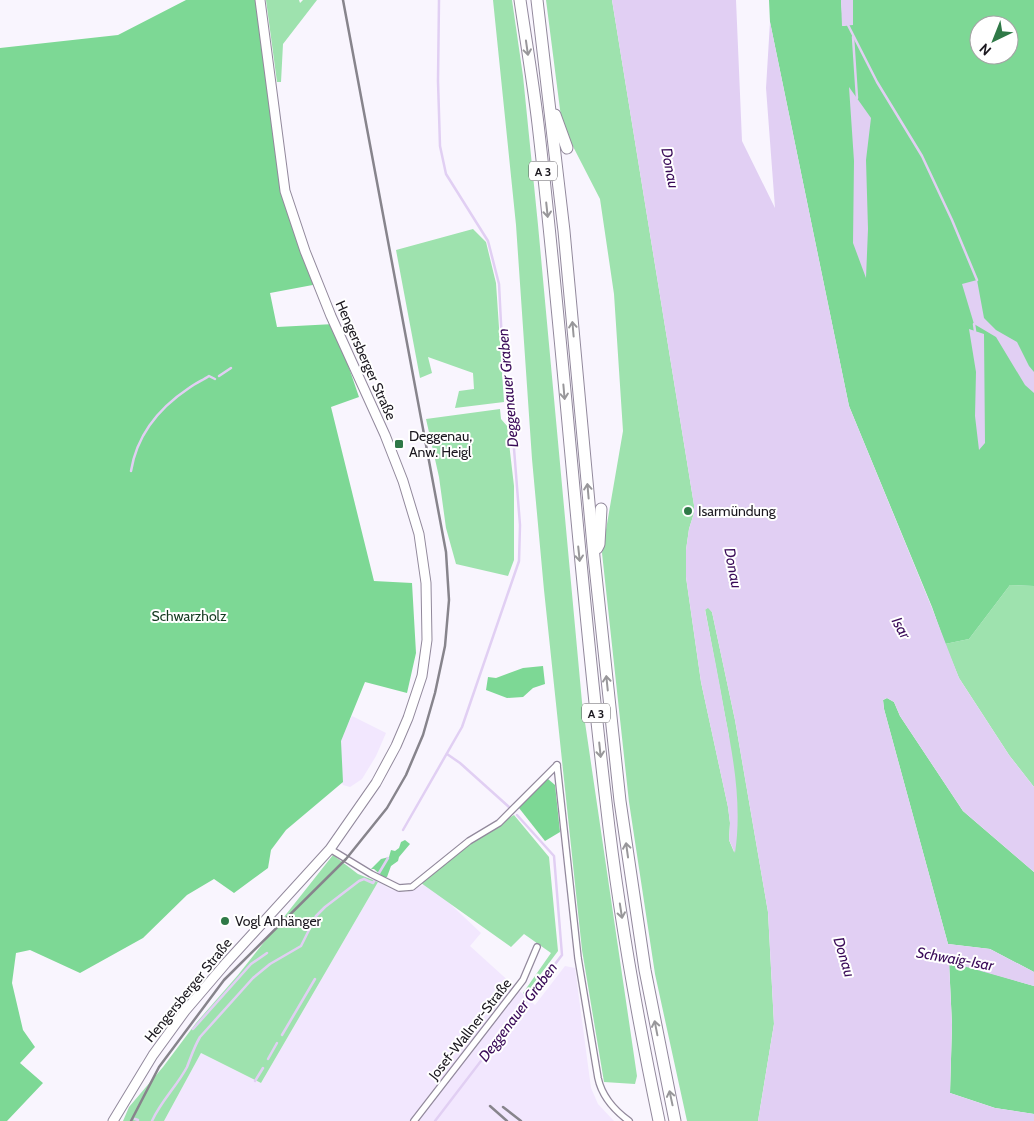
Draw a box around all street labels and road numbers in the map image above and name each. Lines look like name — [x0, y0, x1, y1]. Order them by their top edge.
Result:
road number: A 3 — [529, 162, 557, 180]
street label: Hengersberger Straße — [332, 297, 400, 423]
road number: A 3 — [582, 704, 610, 722]
street label: Hengersberger Straße — [140, 934, 236, 1046]
street label: Josef-Wallner-Straße — [424, 975, 515, 1084]

